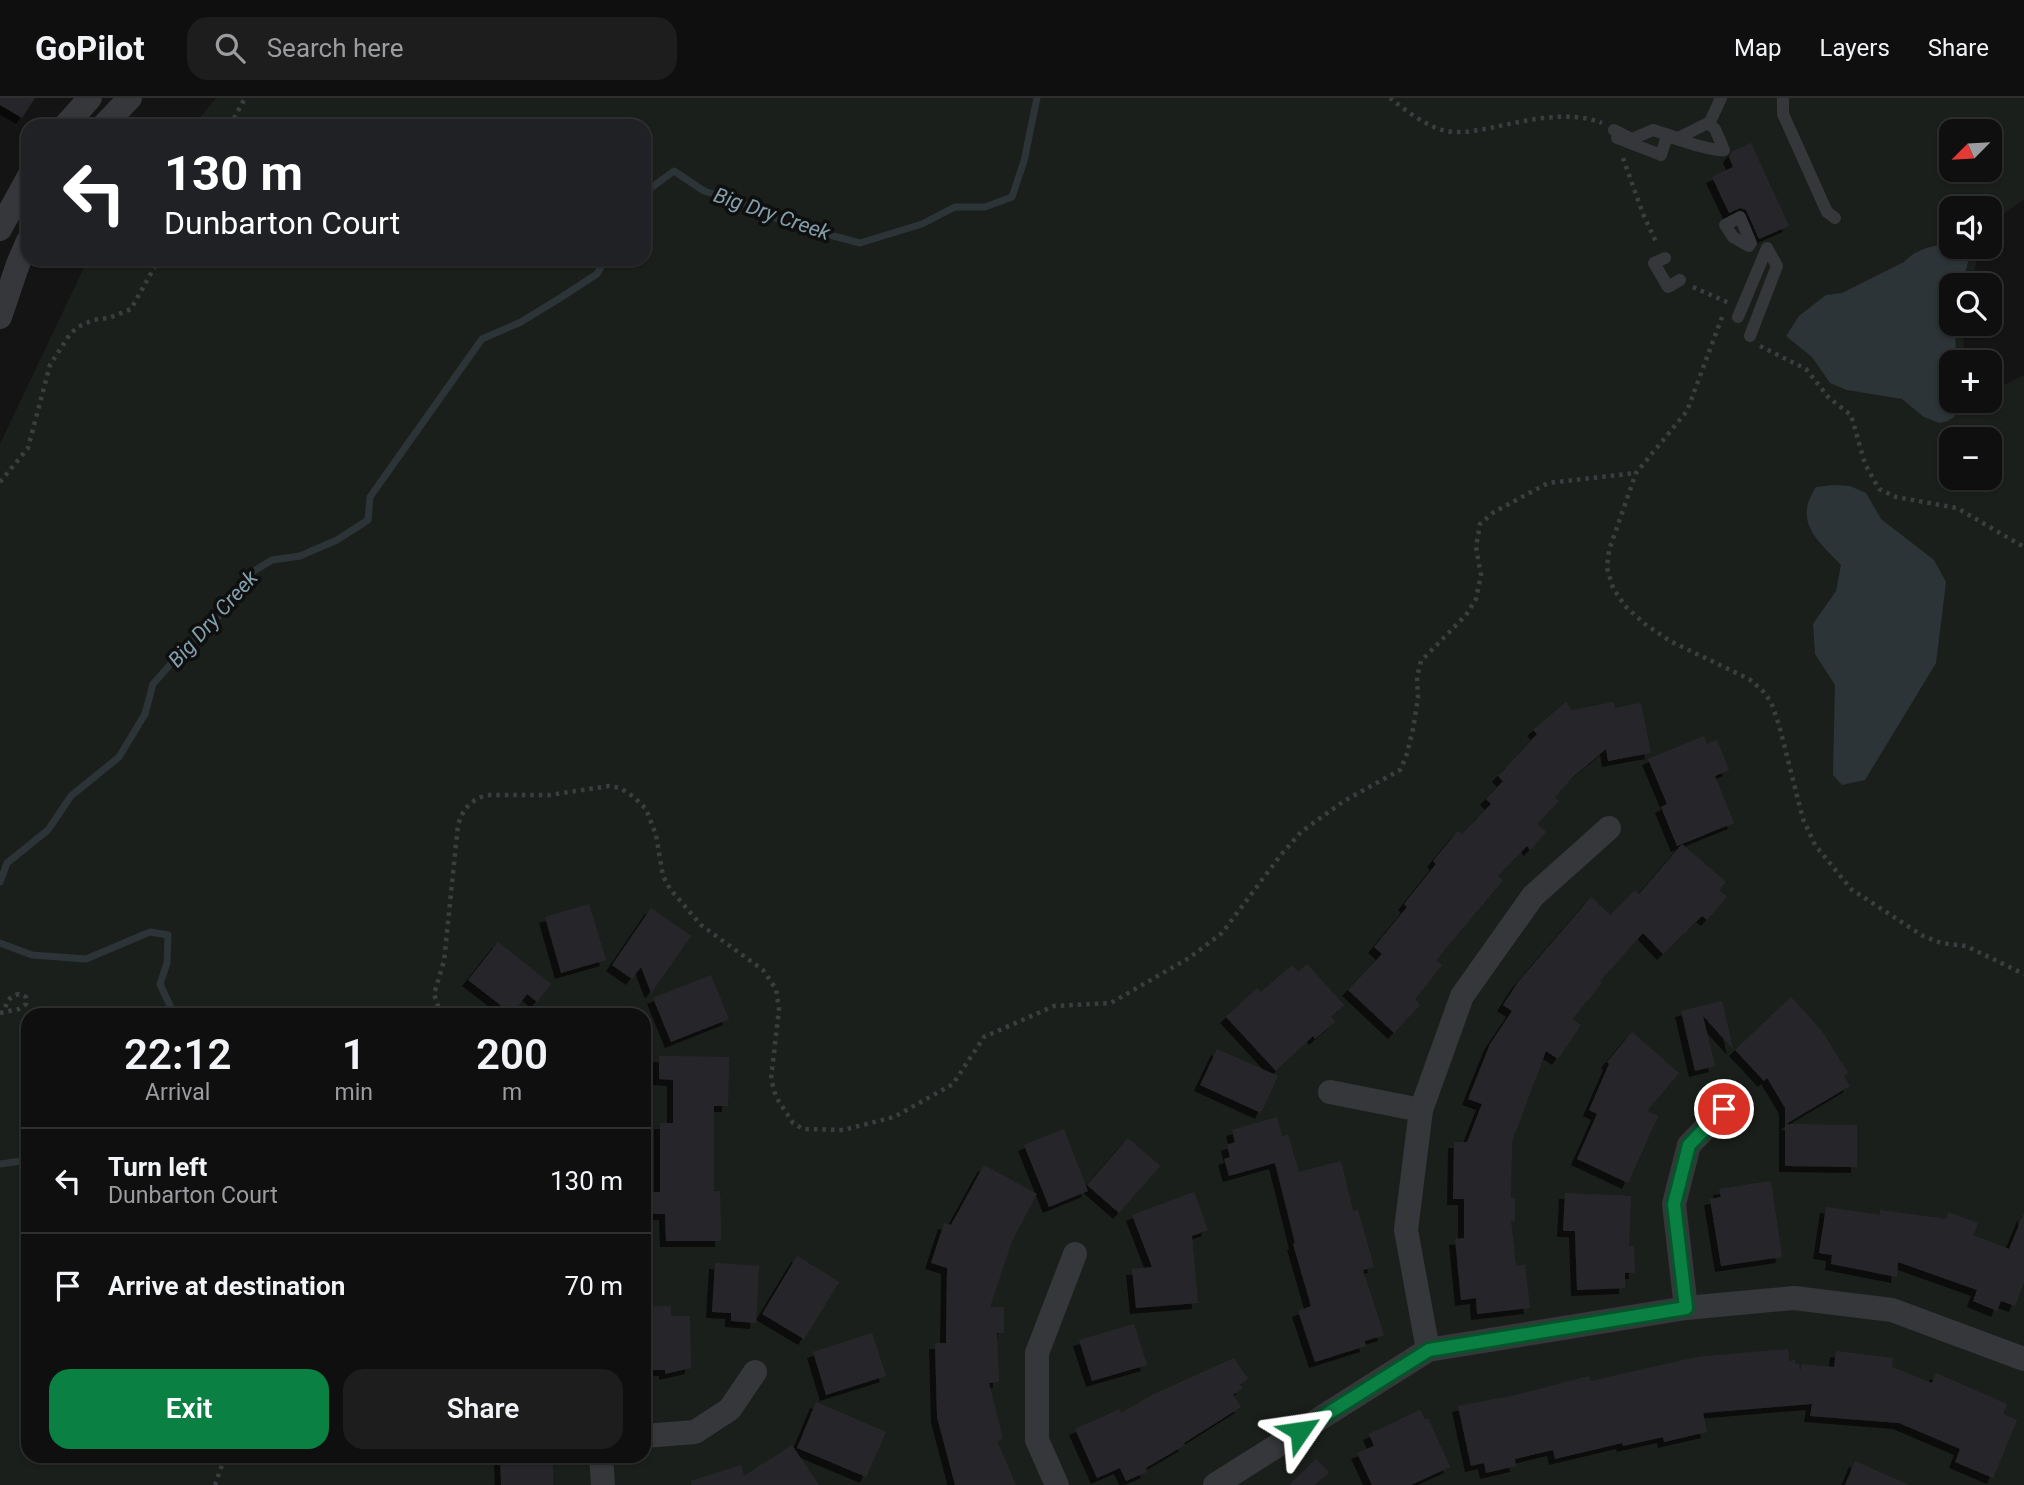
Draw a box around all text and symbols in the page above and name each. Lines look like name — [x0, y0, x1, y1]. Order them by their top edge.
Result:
search box — [187, 17, 677, 80]
text: GoPilot — [35, 29, 145, 68]
icon: search — [211, 29, 249, 67]
text: Search here — [267, 33, 403, 63]
text: Map — [1734, 34, 1782, 62]
text: Layers — [1820, 34, 1890, 62]
text: Share — [1928, 34, 1989, 62]
north arrow — [1939, 119, 2002, 182]
map controls — [1939, 119, 2002, 490]
text: 130 m — [164, 145, 303, 202]
icon: left — [49, 147, 140, 238]
water label: Big Dry Creek — [711, 183, 834, 245]
button: sound — [1939, 196, 2002, 259]
text: Dunbarton Court — [164, 204, 400, 242]
button: search — [1939, 273, 2002, 336]
button: + — [1939, 350, 2002, 413]
button: − — [1939, 427, 2002, 490]
water label: Big Dry Creek — [163, 565, 263, 672]
text: 22:12 — [124, 1030, 231, 1079]
text: 1 — [342, 1030, 366, 1079]
text: 200 — [476, 1030, 548, 1079]
text: Arrival — [145, 1079, 210, 1106]
text: min — [334, 1079, 373, 1106]
text: m — [502, 1079, 522, 1106]
pin — [1694, 1079, 1754, 1139]
icon: arrive — [1705, 1090, 1743, 1128]
text: Turn left — [108, 1152, 207, 1182]
icon: left — [49, 1162, 87, 1200]
text: 130 m — [550, 1166, 623, 1196]
text: Dunbarton Court — [108, 1182, 278, 1209]
icon: arrive — [49, 1267, 87, 1305]
text: Arrive at destination — [108, 1271, 345, 1301]
text: 70 m — [565, 1271, 623, 1301]
button: Exit — [49, 1369, 329, 1449]
button: Share — [343, 1369, 623, 1449]
position arrow — [1263, 1394, 1337, 1468]

